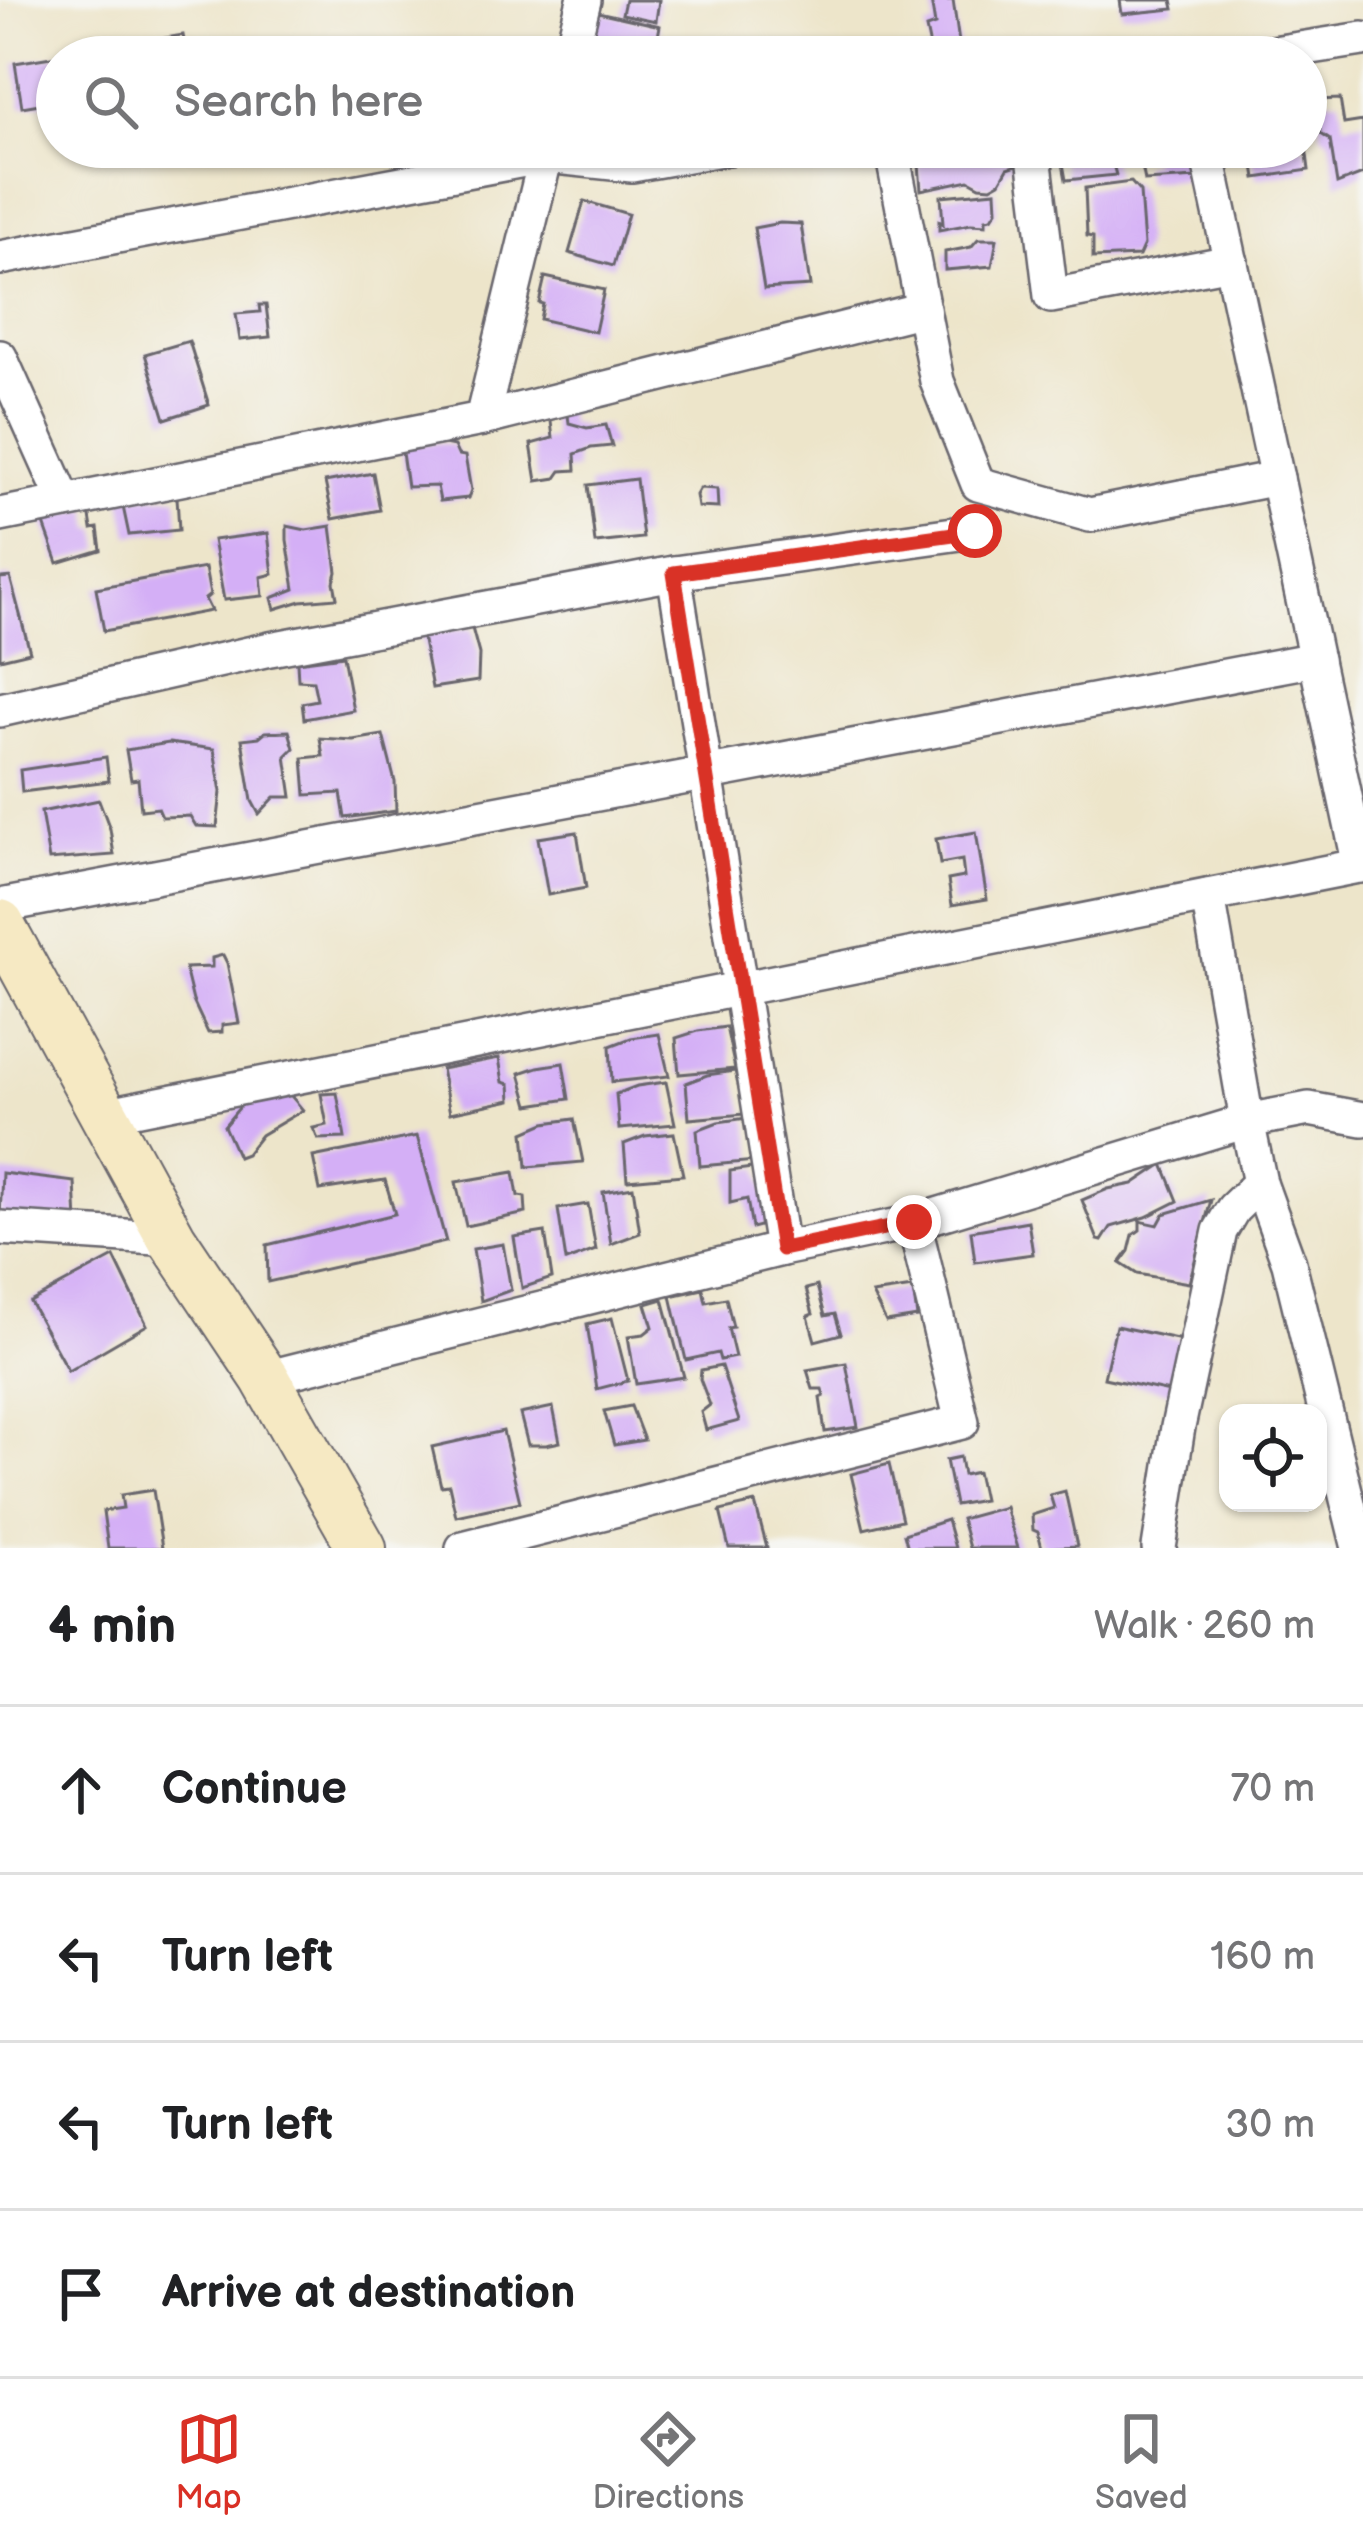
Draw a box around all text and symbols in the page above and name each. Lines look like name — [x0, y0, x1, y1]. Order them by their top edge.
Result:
search box — [36, 36, 1327, 168]
icon: search — [78, 69, 144, 135]
text: Search here — [174, 75, 423, 130]
route start — [948, 504, 1002, 558]
route end — [887, 1195, 941, 1249]
map controls — [1219, 1404, 1327, 1512]
button: locate — [1219, 1404, 1327, 1512]
text: 4 min — [48, 1596, 176, 1657]
text: Walk · 260 m — [1094, 1603, 1315, 1650]
icon: ahead — [48, 1757, 114, 1823]
text: Continue — [162, 1762, 347, 1817]
text: 70 m — [1230, 1766, 1315, 1813]
icon: left — [48, 1925, 114, 1991]
text: Turn left — [162, 1930, 333, 1985]
text: 160 m — [1210, 1934, 1315, 1981]
icon: left — [48, 2093, 114, 2159]
text: Turn left — [162, 2098, 333, 2153]
text: 30 m — [1225, 2102, 1315, 2149]
icon: arrive — [48, 2261, 114, 2327]
text: Arrive at destination — [162, 2266, 575, 2321]
tab: Map — [175, 2406, 242, 2518]
tab: Directions — [592, 2406, 744, 2518]
tab: Saved — [1095, 2406, 1188, 2518]

